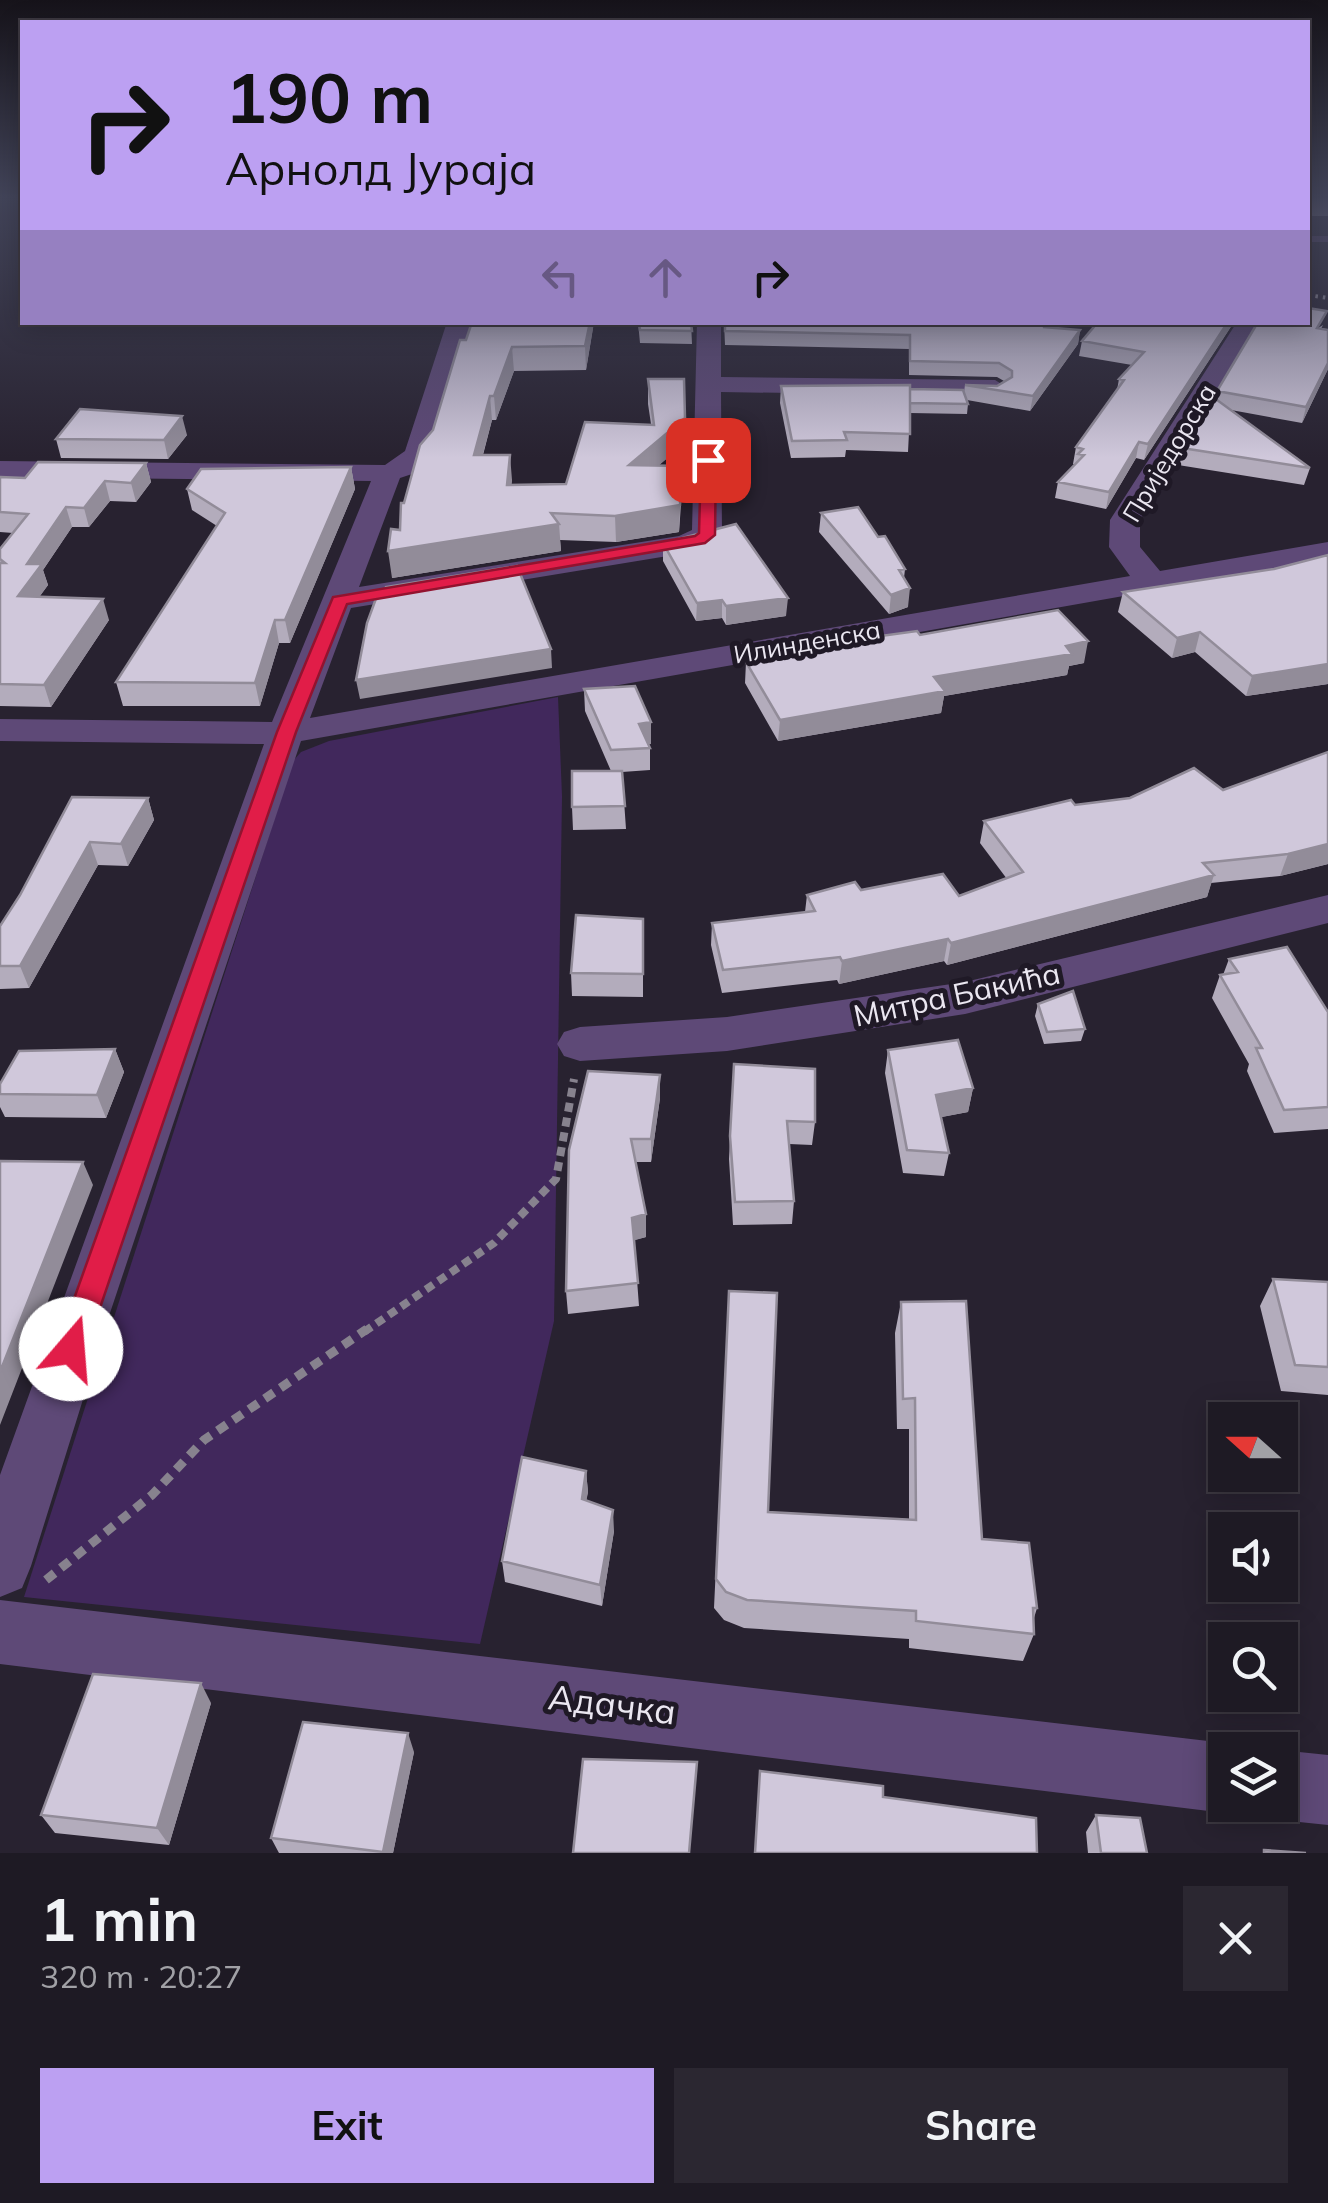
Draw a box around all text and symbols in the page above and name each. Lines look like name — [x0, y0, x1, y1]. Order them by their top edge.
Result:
text: 190 m — [225, 53, 433, 141]
icon: right — [60, 60, 190, 190]
text: Арнолд Јураја — [225, 140, 536, 196]
icon: left — [533, 250, 588, 305]
icon: ahead — [638, 250, 693, 305]
icon: right — [743, 250, 798, 305]
street label: Приједорска — [1115, 378, 1222, 527]
pin — [666, 418, 751, 503]
icon: arrive — [681, 433, 736, 488]
street label: Илинденска — [731, 613, 883, 670]
street label: Митра Бакића — [850, 954, 1064, 1034]
position arrow — [19, 1297, 123, 1401]
north arrow — [1208, 1402, 1298, 1492]
map controls — [1208, 1402, 1298, 1822]
button: sound — [1208, 1512, 1298, 1602]
button: search — [1208, 1622, 1298, 1712]
street label: Адачка — [546, 1674, 678, 1734]
button: layers — [1208, 1732, 1298, 1822]
text: 1 min — [40, 1881, 198, 1956]
button: close — [1183, 1886, 1288, 1991]
text: 320 m · 20:27 — [40, 1956, 242, 1996]
button: Exit — [40, 2068, 654, 2183]
button: Share — [674, 2068, 1288, 2183]

